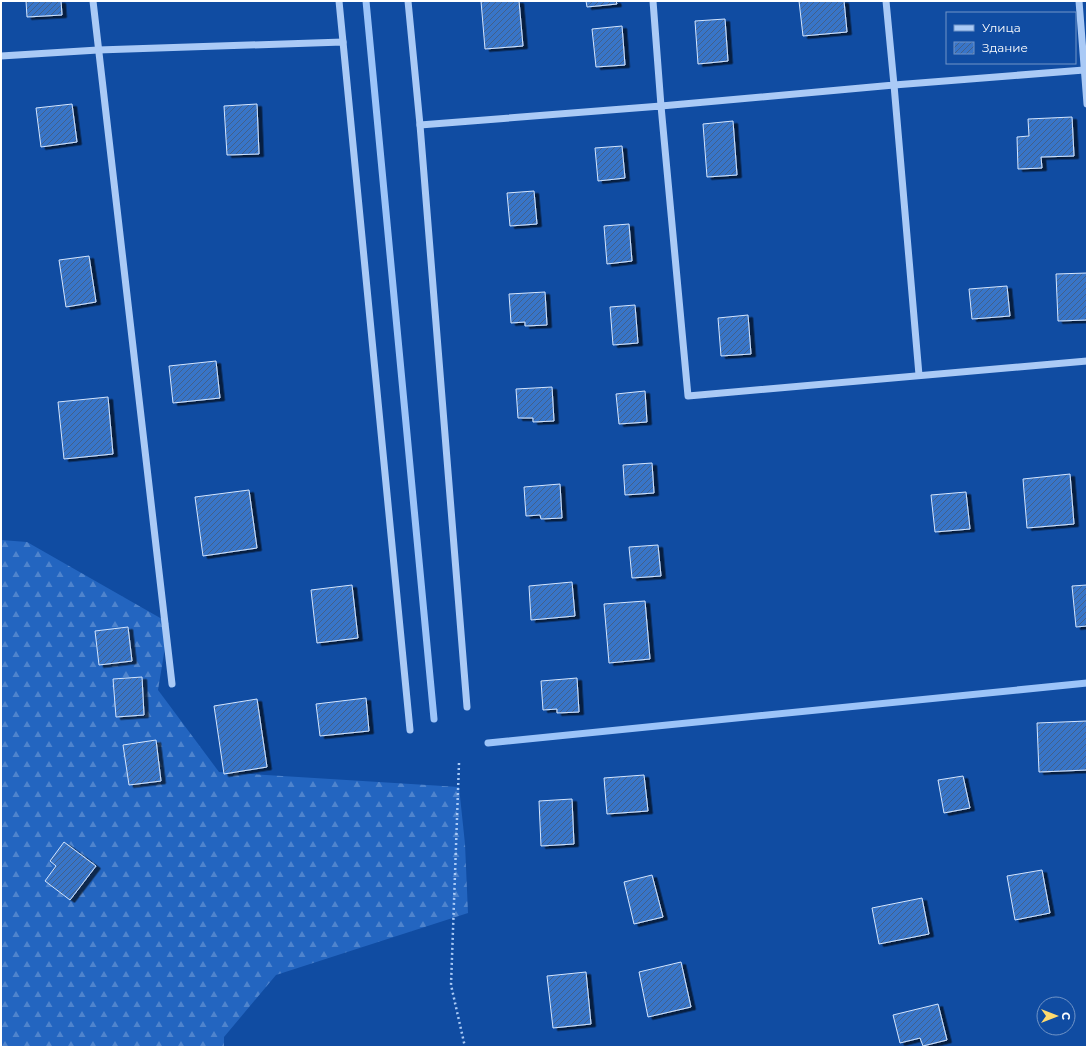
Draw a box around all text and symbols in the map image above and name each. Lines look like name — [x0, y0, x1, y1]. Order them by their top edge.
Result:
legend — [946, 12, 1076, 64]
text: Улица — [982, 20, 1021, 35]
text: Здание — [982, 40, 1028, 55]
north arrow — [1036, 996, 1076, 1036]
text: С — [1059, 1012, 1073, 1020]

